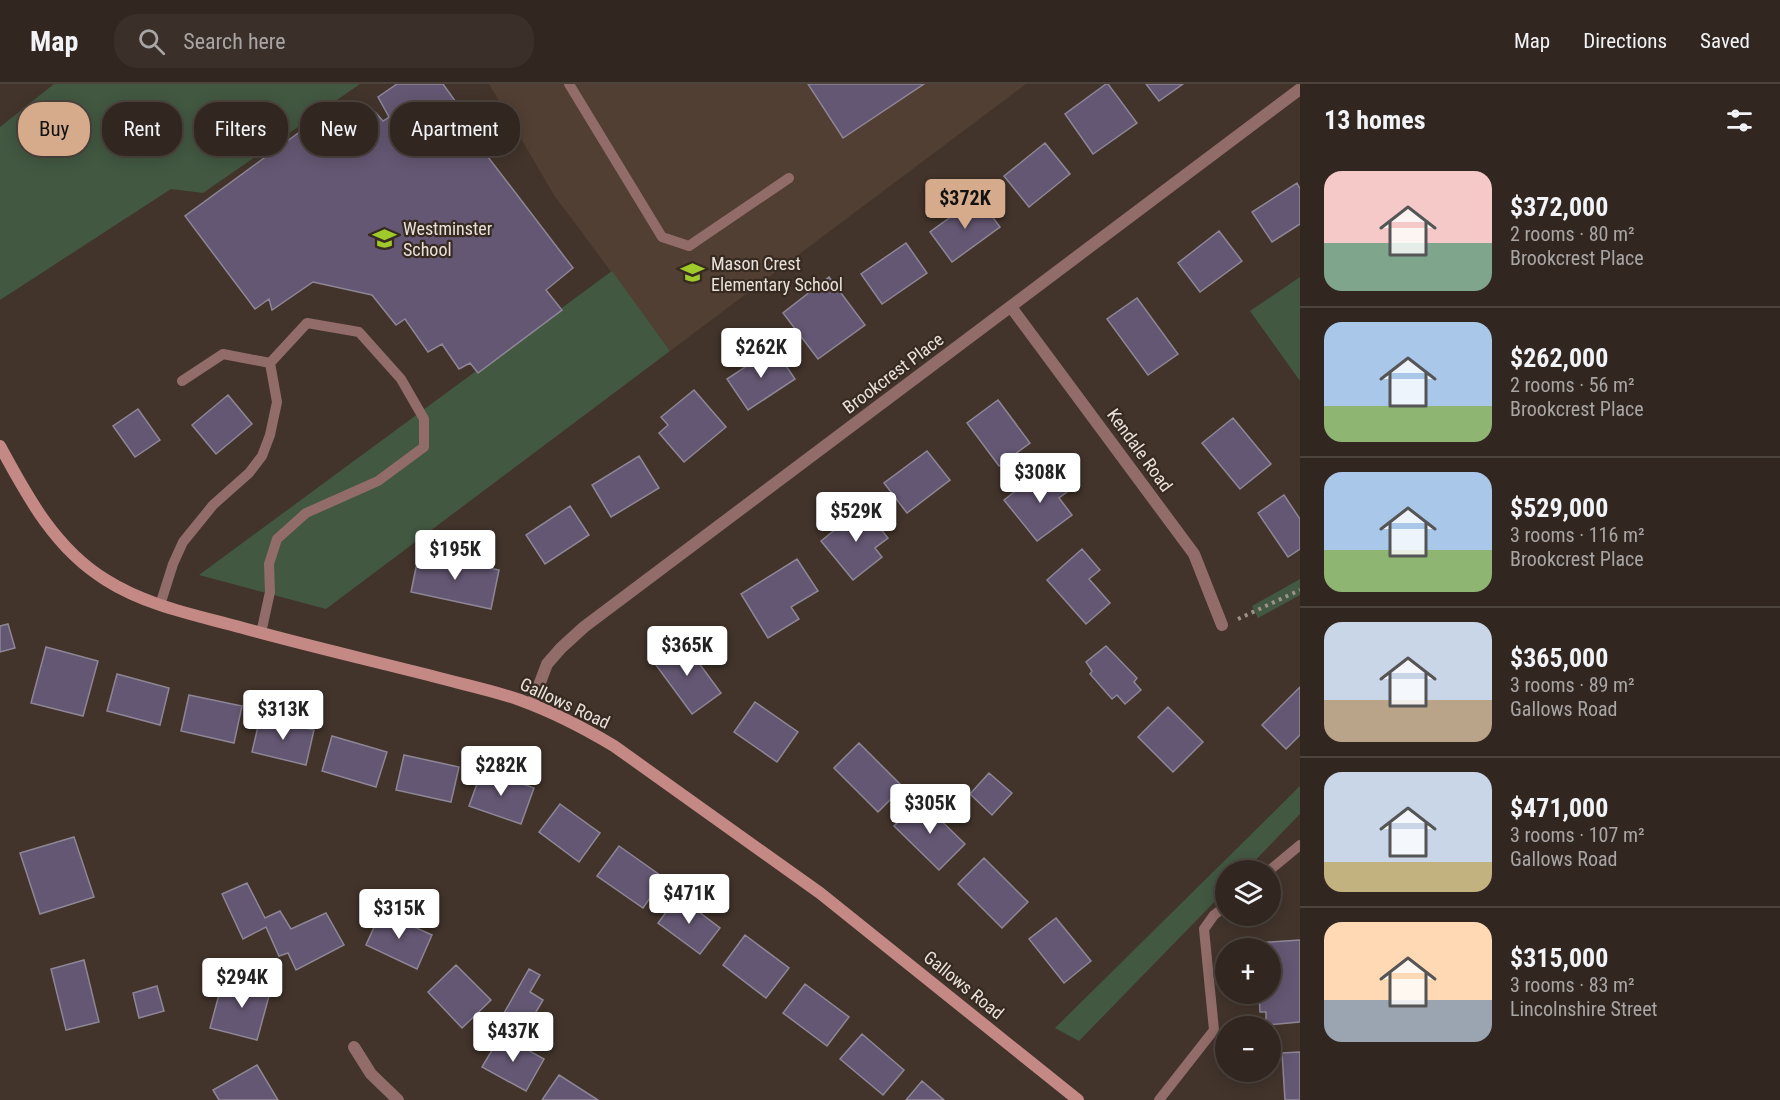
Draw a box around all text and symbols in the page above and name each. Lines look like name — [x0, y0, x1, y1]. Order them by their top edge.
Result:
search box — [114, 14, 534, 68]
text: Map — [30, 25, 78, 58]
icon: search — [135, 25, 168, 58]
text: Search here — [183, 29, 286, 54]
text: Map — [1514, 29, 1550, 53]
text: Directions — [1583, 29, 1667, 53]
text: Saved — [1700, 29, 1750, 53]
chip: Buy — [18, 102, 90, 156]
chip: Rent — [102, 102, 182, 156]
chip: Filters — [194, 102, 288, 156]
chip: New — [300, 102, 378, 156]
chip: Apartment — [390, 102, 520, 156]
icon: filters — [1723, 104, 1756, 137]
text: 13 homes — [1324, 105, 1426, 135]
pin: $372K — [923, 179, 1007, 230]
text: $372K — [939, 186, 991, 210]
text: $372,000 — [1510, 192, 1608, 222]
icon: home — [1372, 195, 1444, 267]
place label: Westminster School — [403, 218, 493, 260]
text: 2 rooms · 80 m² — [1510, 222, 1635, 246]
school or university icon: Westminster School — [372, 225, 398, 251]
text: Brookcrest Place — [1510, 246, 1644, 270]
place label: Mason Crest Elementary School — [711, 253, 843, 295]
school or university icon: Mason Crest Elementary School — [680, 260, 706, 286]
pin: $262K — [719, 328, 803, 379]
street label: Brookcrest Place — [839, 328, 947, 418]
text: $262K — [735, 335, 787, 359]
text: $262,000 — [1510, 343, 1608, 373]
icon: home — [1372, 346, 1444, 418]
text: 2 rooms · 56 m² — [1510, 373, 1635, 397]
text: Brookcrest Place — [1510, 397, 1644, 421]
street label: Kendale Road — [1103, 405, 1177, 495]
pin: $308K — [998, 453, 1082, 504]
text: $308K — [1014, 460, 1066, 484]
pin: $529K — [814, 492, 898, 543]
text: $529,000 — [1510, 493, 1608, 523]
icon: home — [1372, 496, 1444, 568]
text: $529K — [830, 499, 882, 523]
text: 3 rooms · 116 m² — [1510, 523, 1645, 547]
pin: $195K — [413, 530, 497, 581]
text: $195K — [429, 537, 481, 561]
text: Brookcrest Place — [1510, 547, 1644, 571]
pin: $365K — [645, 626, 729, 677]
text: $365K — [661, 633, 713, 657]
text: $365,000 — [1510, 643, 1608, 673]
icon: home — [1372, 646, 1444, 718]
street label: Gallows Road — [517, 673, 613, 733]
text: 3 rooms · 89 m² — [1510, 673, 1635, 697]
pin: $313K — [241, 690, 325, 741]
text: $313K — [257, 697, 309, 721]
text: Gallows Road — [1510, 697, 1617, 721]
pin: $282K — [459, 746, 543, 797]
text: $282K — [475, 753, 527, 777]
pin: $305K — [888, 784, 972, 835]
text: $305K — [904, 791, 956, 815]
text: $471,000 — [1510, 793, 1608, 823]
icon: home — [1372, 796, 1444, 868]
text: 3 rooms · 107 m² — [1510, 823, 1645, 847]
text: Gallows Road — [1510, 847, 1617, 871]
map controls — [1215, 860, 1281, 1082]
button: layers — [1215, 860, 1281, 926]
pin: $471K — [647, 874, 731, 925]
text: $471K — [663, 881, 715, 905]
pin: $315K — [357, 889, 441, 940]
text: $315K — [373, 896, 425, 920]
button: + — [1215, 938, 1281, 1004]
text: $315,000 — [1510, 943, 1608, 973]
street label: Gallows Road — [920, 946, 1008, 1024]
icon: home — [1372, 946, 1444, 1018]
pin: $294K — [200, 958, 284, 1009]
text: $294K — [216, 965, 268, 989]
text: 3 rooms · 83 m² — [1510, 973, 1635, 997]
text: Lincolnshire Street — [1510, 997, 1657, 1021]
pin: $437K — [471, 1012, 555, 1063]
button: − — [1215, 1016, 1281, 1082]
text: $437K — [487, 1019, 539, 1043]

